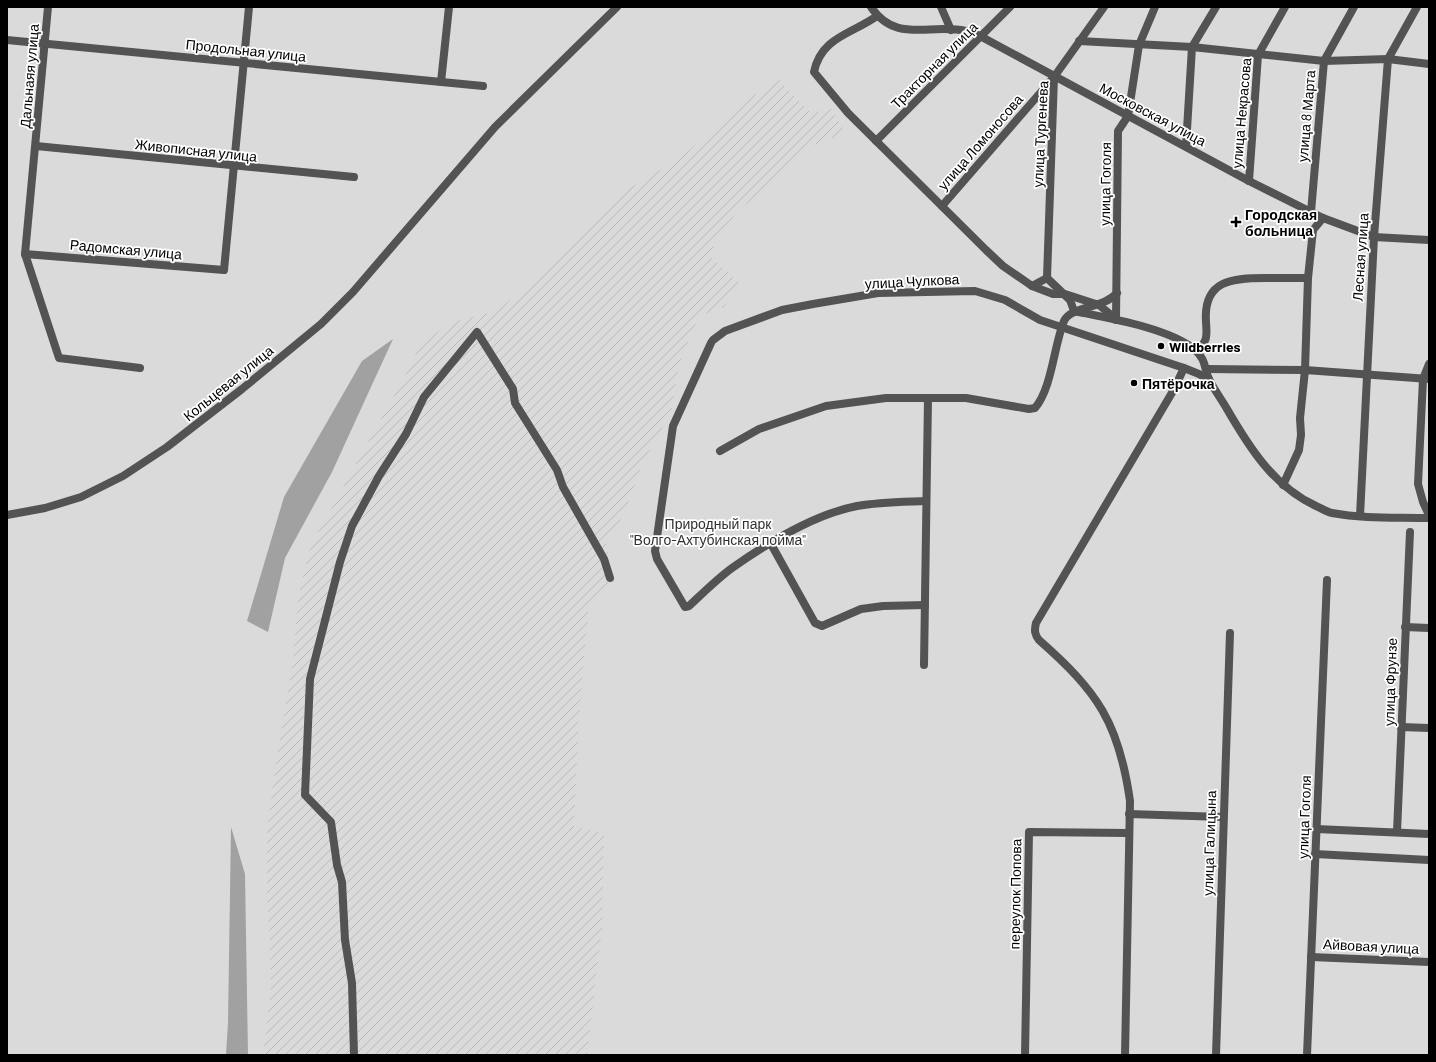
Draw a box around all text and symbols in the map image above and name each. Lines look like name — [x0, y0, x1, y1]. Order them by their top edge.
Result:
street label: Тракторная улица — [887, 18, 981, 112]
street label: Дальнаяя улица — [16, 23, 42, 129]
street label: Продольная улица — [185, 35, 307, 65]
street label: улица Некрасова — [1228, 57, 1254, 169]
street label: улица 8 Марта — [1294, 69, 1319, 163]
street label: Московская улица — [1097, 79, 1209, 149]
street label: улица Тургенева — [1029, 80, 1051, 188]
street label: улица Ломоносова — [934, 91, 1026, 193]
street label: Живописная улица — [134, 135, 258, 165]
street label: улица Гоголя — [1096, 142, 1114, 226]
place label: Городская больница — [1245, 206, 1317, 239]
street label: Лесная улица — [1348, 212, 1372, 302]
marker: Городская больница — [1230, 216, 1242, 228]
street label: Радомская улица — [69, 236, 183, 262]
street label: улица Чулкова — [864, 270, 960, 292]
place label: Wildberries — [1169, 338, 1241, 355]
street label: Кольцевая улица — [180, 341, 277, 424]
marker: Wildberries — [1156, 341, 1166, 351]
place label: Пятёрочка — [1142, 375, 1215, 392]
marker: Пятёрочка — [1129, 378, 1139, 388]
park label: Природный парк "Волго-Ахтубинская пойма" — [630, 515, 806, 548]
street label: улица Фрунзе — [1380, 637, 1400, 726]
street label: улица Гоголя — [1294, 775, 1314, 859]
street label: улица Галицына — [1199, 790, 1219, 896]
street label: переулок Попова — [1006, 838, 1024, 950]
street label: Айвовая улица — [1323, 935, 1420, 957]

